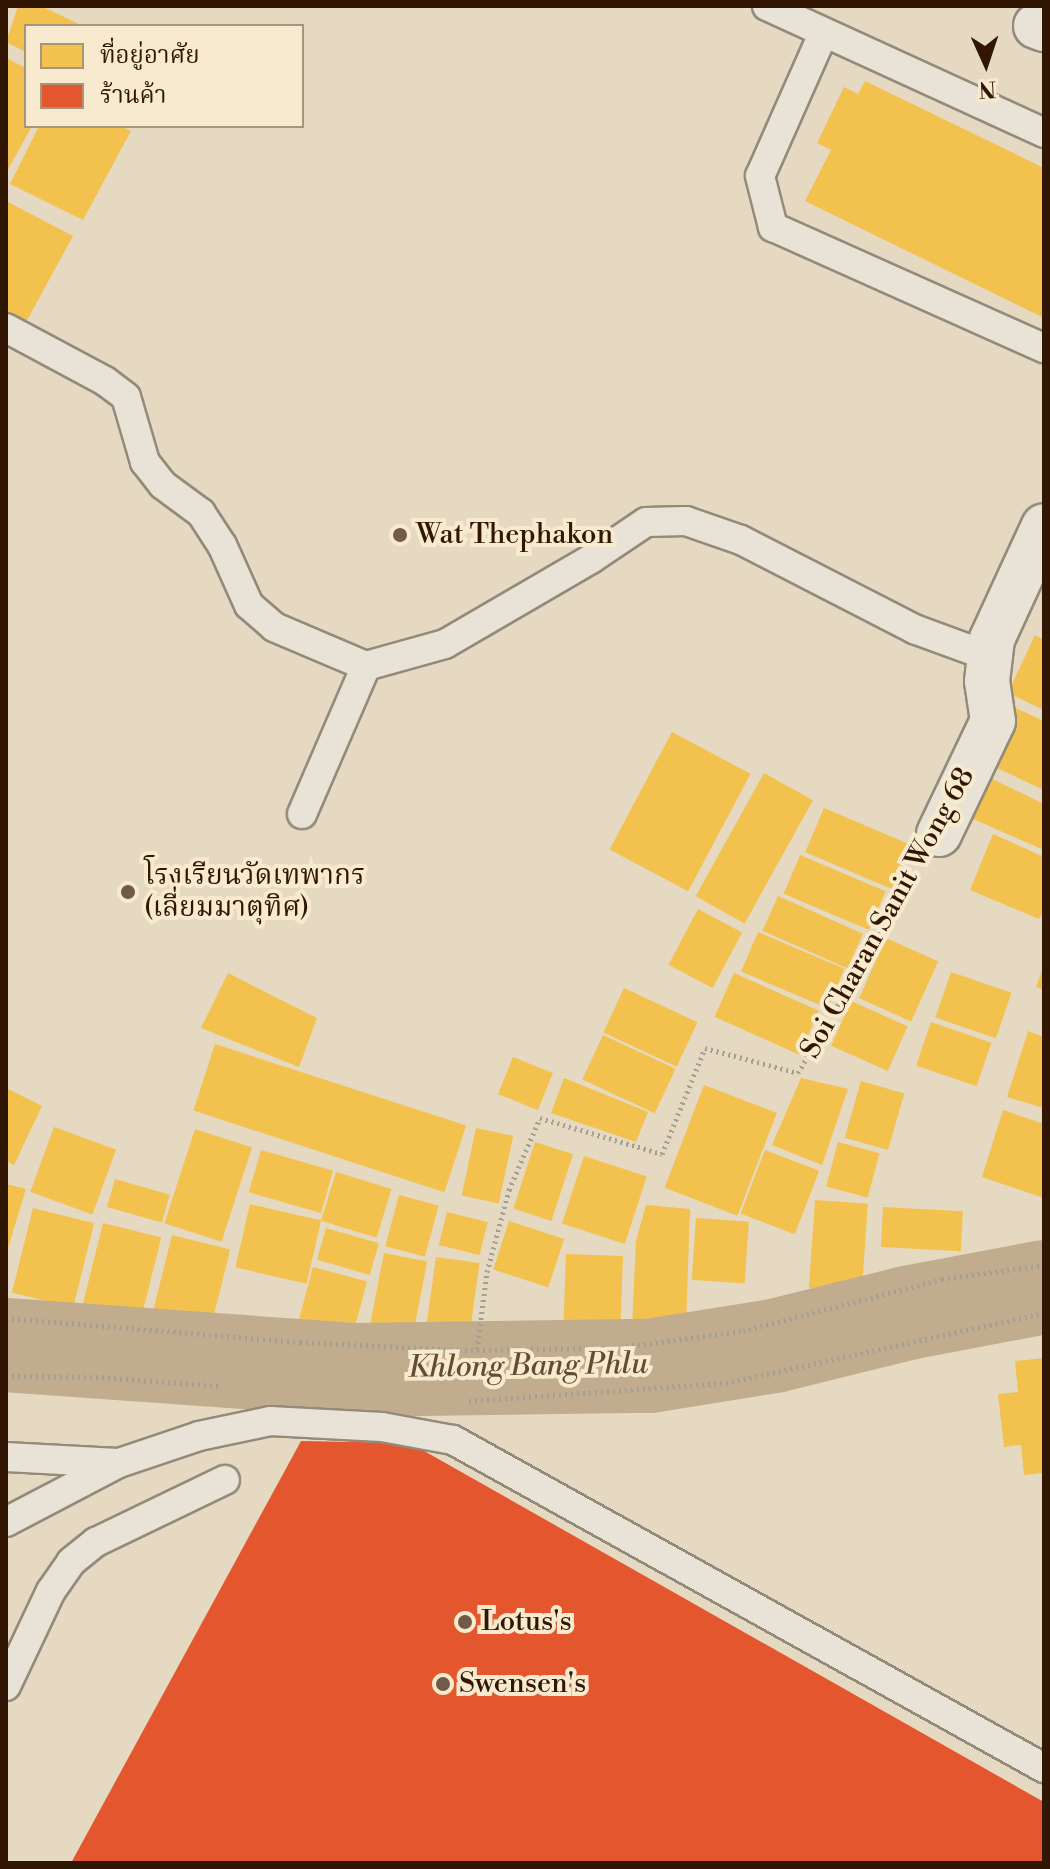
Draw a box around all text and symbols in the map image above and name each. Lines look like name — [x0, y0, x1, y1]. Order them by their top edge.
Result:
legend — [24, 24, 304, 128]
north arrow — [946, 24, 1026, 104]
text: ที่อยู่อาศัย — [100, 41, 200, 71]
text: N — [978, 75, 997, 102]
text: ร้านค้า — [100, 81, 167, 111]
place label: Wat Thephakon — [416, 518, 613, 552]
marker: Wat Thephakon — [391, 526, 409, 544]
street label: Soi Charan Sanit Wong 68 — [794, 762, 982, 1064]
place label: โรงเรียนวัดเทพากร (เลี่ยมมาตุทิศ) — [144, 859, 365, 925]
marker: โรงเรียนวัดเทพากร (เลี่ยมมาตุทิศ) — [119, 883, 137, 901]
water label: Khlong Bang Phlu — [407, 1346, 649, 1386]
place label: Lotus's — [481, 1605, 572, 1639]
marker: Lotus's — [456, 1613, 474, 1631]
place label: Swensen's — [459, 1667, 586, 1701]
marker: Swensen's — [434, 1675, 452, 1693]

